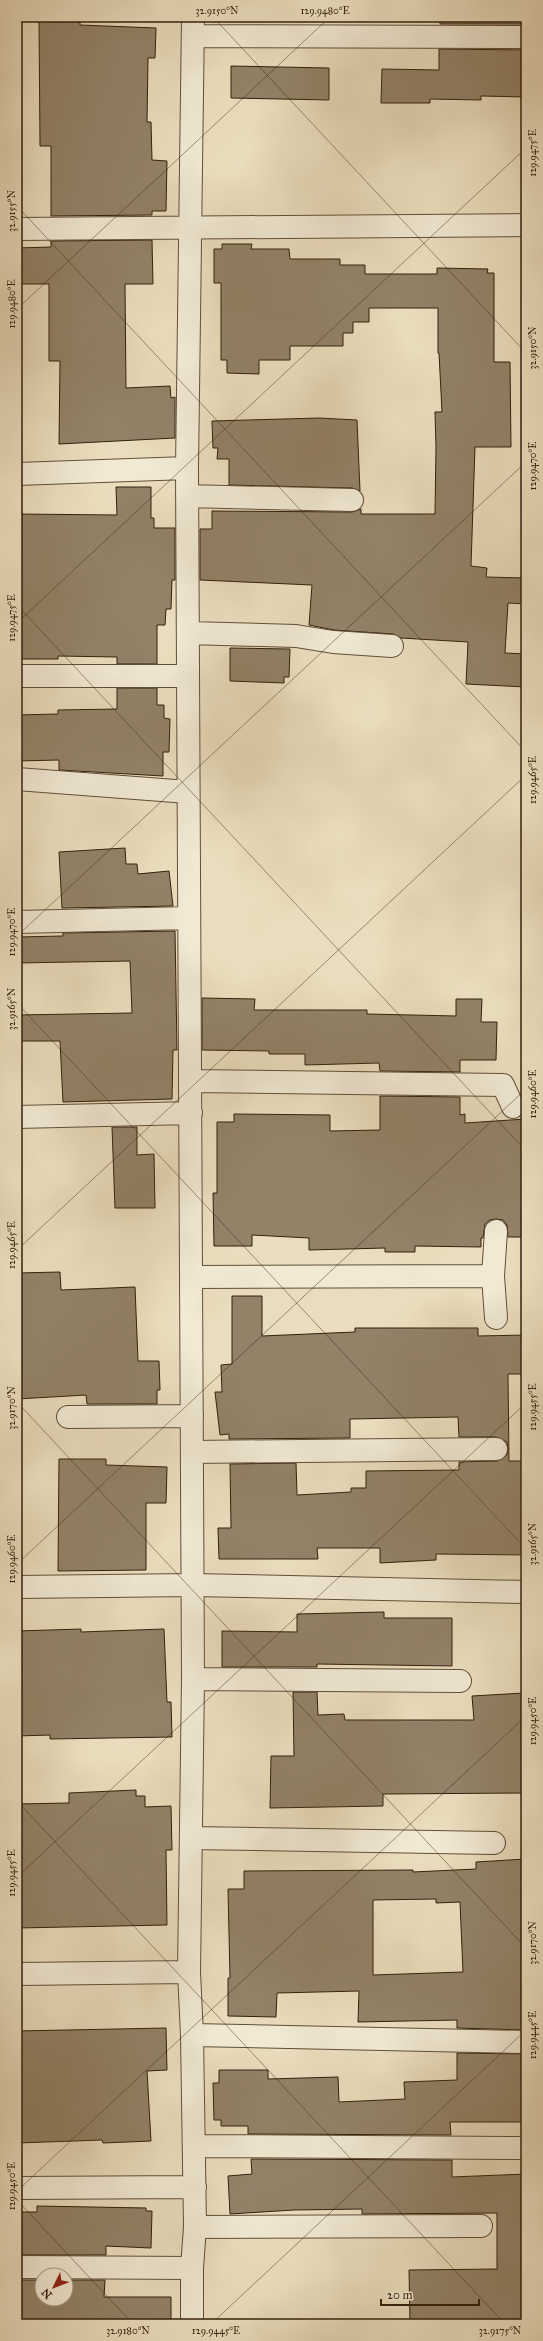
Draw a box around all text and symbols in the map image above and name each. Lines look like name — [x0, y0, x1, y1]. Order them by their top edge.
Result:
text: 32.9150°N — [196, 5, 239, 17]
text: 129.9480°E — [300, 5, 350, 17]
text: 129.9475°E — [527, 129, 539, 177]
text: 32.9155°N — [6, 190, 18, 232]
text: 129.9480°E — [6, 279, 18, 329]
text: 32.9150°N — [527, 326, 539, 369]
text: 129.9470°E — [527, 442, 539, 490]
text: 129.9475°E — [6, 594, 18, 642]
text: 129.9465°E — [527, 756, 539, 804]
text: 129.9470°E — [6, 908, 18, 956]
text: 32.9165°N — [6, 987, 18, 1030]
text: 129.9460°E — [527, 1069, 539, 1119]
text: 129.9465°E — [6, 1221, 18, 1269]
text: 129.9455°E — [527, 1383, 539, 1431]
text: 32.9170°N — [6, 1386, 18, 1430]
text: 32.9165°N — [527, 1522, 539, 1565]
text: 129.9460°E — [6, 1534, 18, 1584]
text: 129.9450°E — [527, 1697, 539, 1745]
text: 129.9455°E — [6, 1849, 18, 1897]
text: 32.9170°N — [527, 1921, 539, 1965]
text: 129.9445°E — [527, 2011, 539, 2059]
text: 129.9450°E — [6, 2162, 18, 2210]
north arrow — [34, 2267, 74, 2307]
scale bar — [381, 2281, 479, 2307]
text: N — [39, 2285, 55, 2301]
text: 20 m — [387, 2288, 413, 2302]
text: 32.9180°N — [106, 2325, 150, 2337]
text: 129.9445°E — [192, 2325, 240, 2337]
text: 32.9175°N — [479, 2325, 522, 2337]

